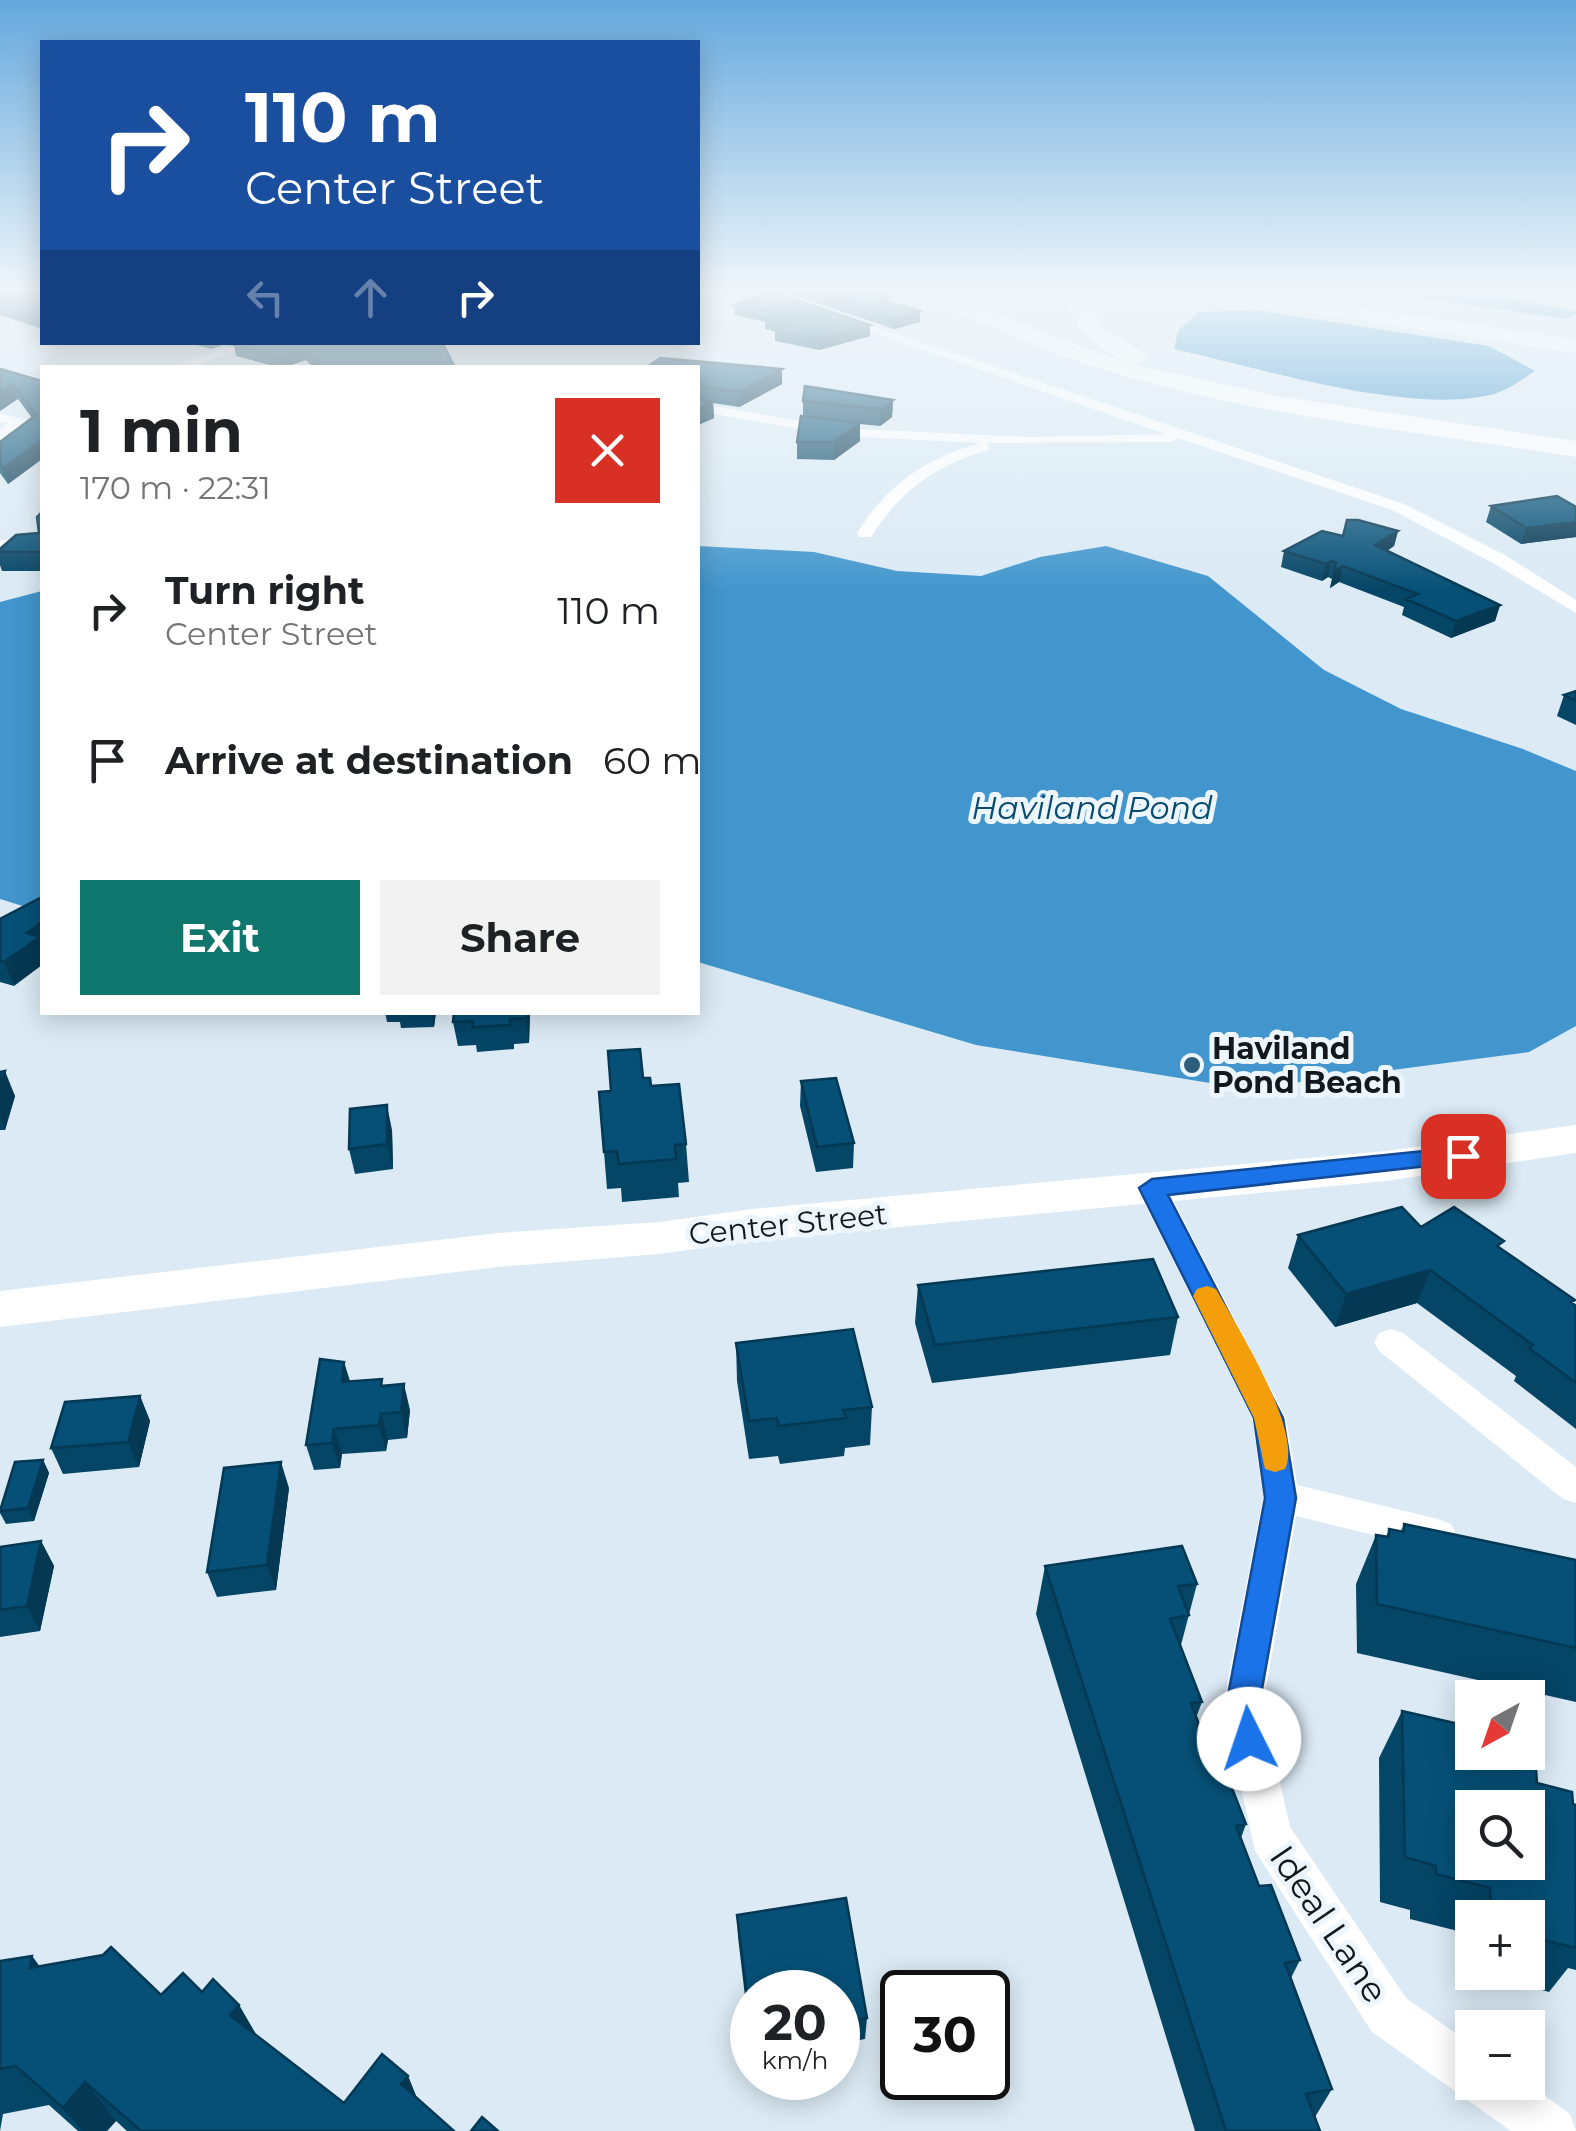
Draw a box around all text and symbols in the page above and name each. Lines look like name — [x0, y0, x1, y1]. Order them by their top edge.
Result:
text: 110 m — [245, 74, 441, 160]
icon: right — [80, 80, 210, 210]
text: Center Street — [245, 160, 544, 215]
icon: left — [238, 270, 293, 325]
icon: ahead — [343, 270, 398, 325]
icon: right — [448, 270, 503, 325]
text: 1 min — [80, 394, 243, 467]
button: close — [555, 398, 660, 503]
text: 170 m · 22:31 — [80, 468, 271, 507]
text: Turn right — [165, 567, 364, 614]
icon: right — [80, 583, 135, 638]
text: 110 m — [557, 587, 660, 634]
text: Center Street — [165, 614, 378, 653]
icon: arrive — [80, 733, 135, 788]
text: Arrive at destination — [165, 737, 573, 784]
text: 60 m — [603, 737, 701, 784]
water label: Haviland Pond — [971, 788, 1213, 827]
button: Exit — [80, 880, 360, 995]
button: Share — [380, 880, 660, 995]
place label: Haviland Pond Beach — [1212, 1030, 1402, 1101]
marker: Haviland Pond Beach — [1181, 1054, 1203, 1076]
pin — [1421, 1114, 1506, 1199]
icon: arrive — [1436, 1129, 1491, 1184]
street label: Center Street — [687, 1195, 889, 1253]
north arrow — [1455, 1680, 1545, 1770]
map controls — [1455, 1680, 1545, 2100]
position arrow — [1197, 1687, 1301, 1791]
button: search — [1455, 1790, 1545, 1880]
street label: Ideal Lane — [1261, 1837, 1397, 2011]
button: + — [1455, 1900, 1545, 1990]
speed limit sign: 30 — [880, 1970, 1010, 2100]
text: 20 — [763, 1992, 827, 2053]
button: − — [1455, 2010, 1545, 2100]
text: km/h — [762, 2045, 828, 2075]

